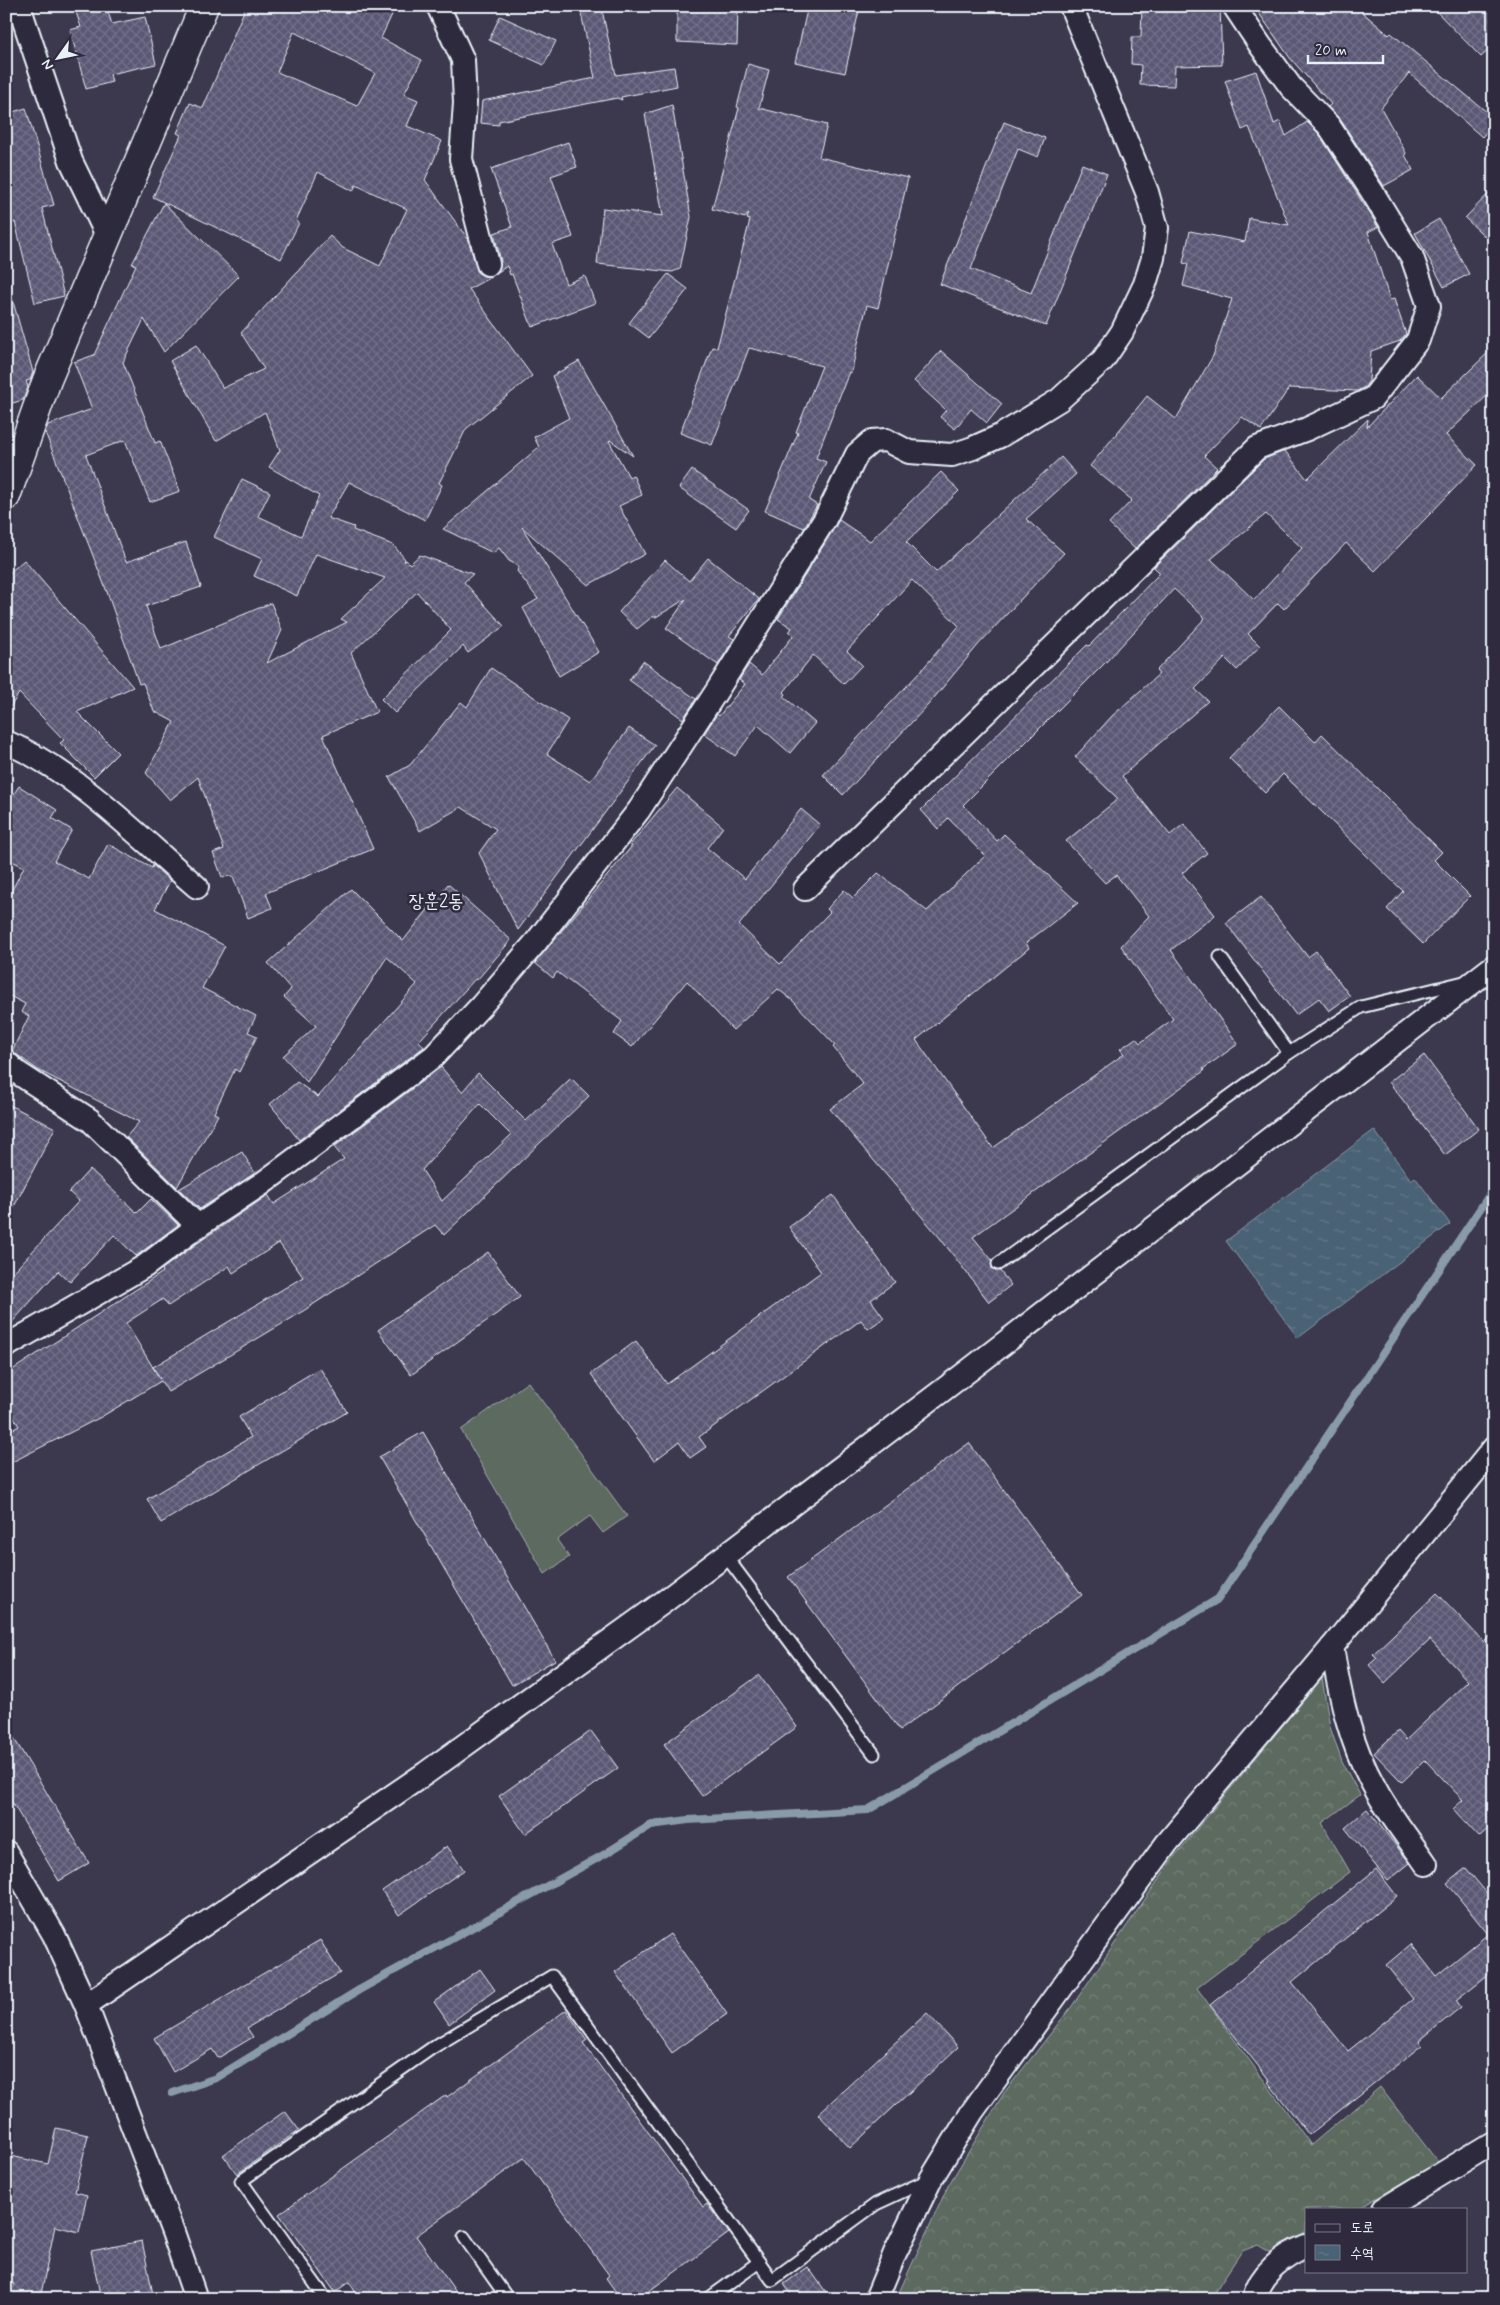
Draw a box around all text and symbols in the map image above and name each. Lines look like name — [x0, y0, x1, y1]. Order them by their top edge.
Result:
north arrow — [32, 32, 82, 82]
scale bar — [1308, 32, 1382, 64]
text: 20 m — [1315, 41, 1347, 61]
text: N — [38, 56, 58, 73]
district label: 장훈2동 — [408, 889, 464, 914]
legend — [1305, 2208, 1468, 2272]
text: 도로 — [1350, 2218, 1374, 2238]
text: 수역 — [1350, 2244, 1374, 2264]

